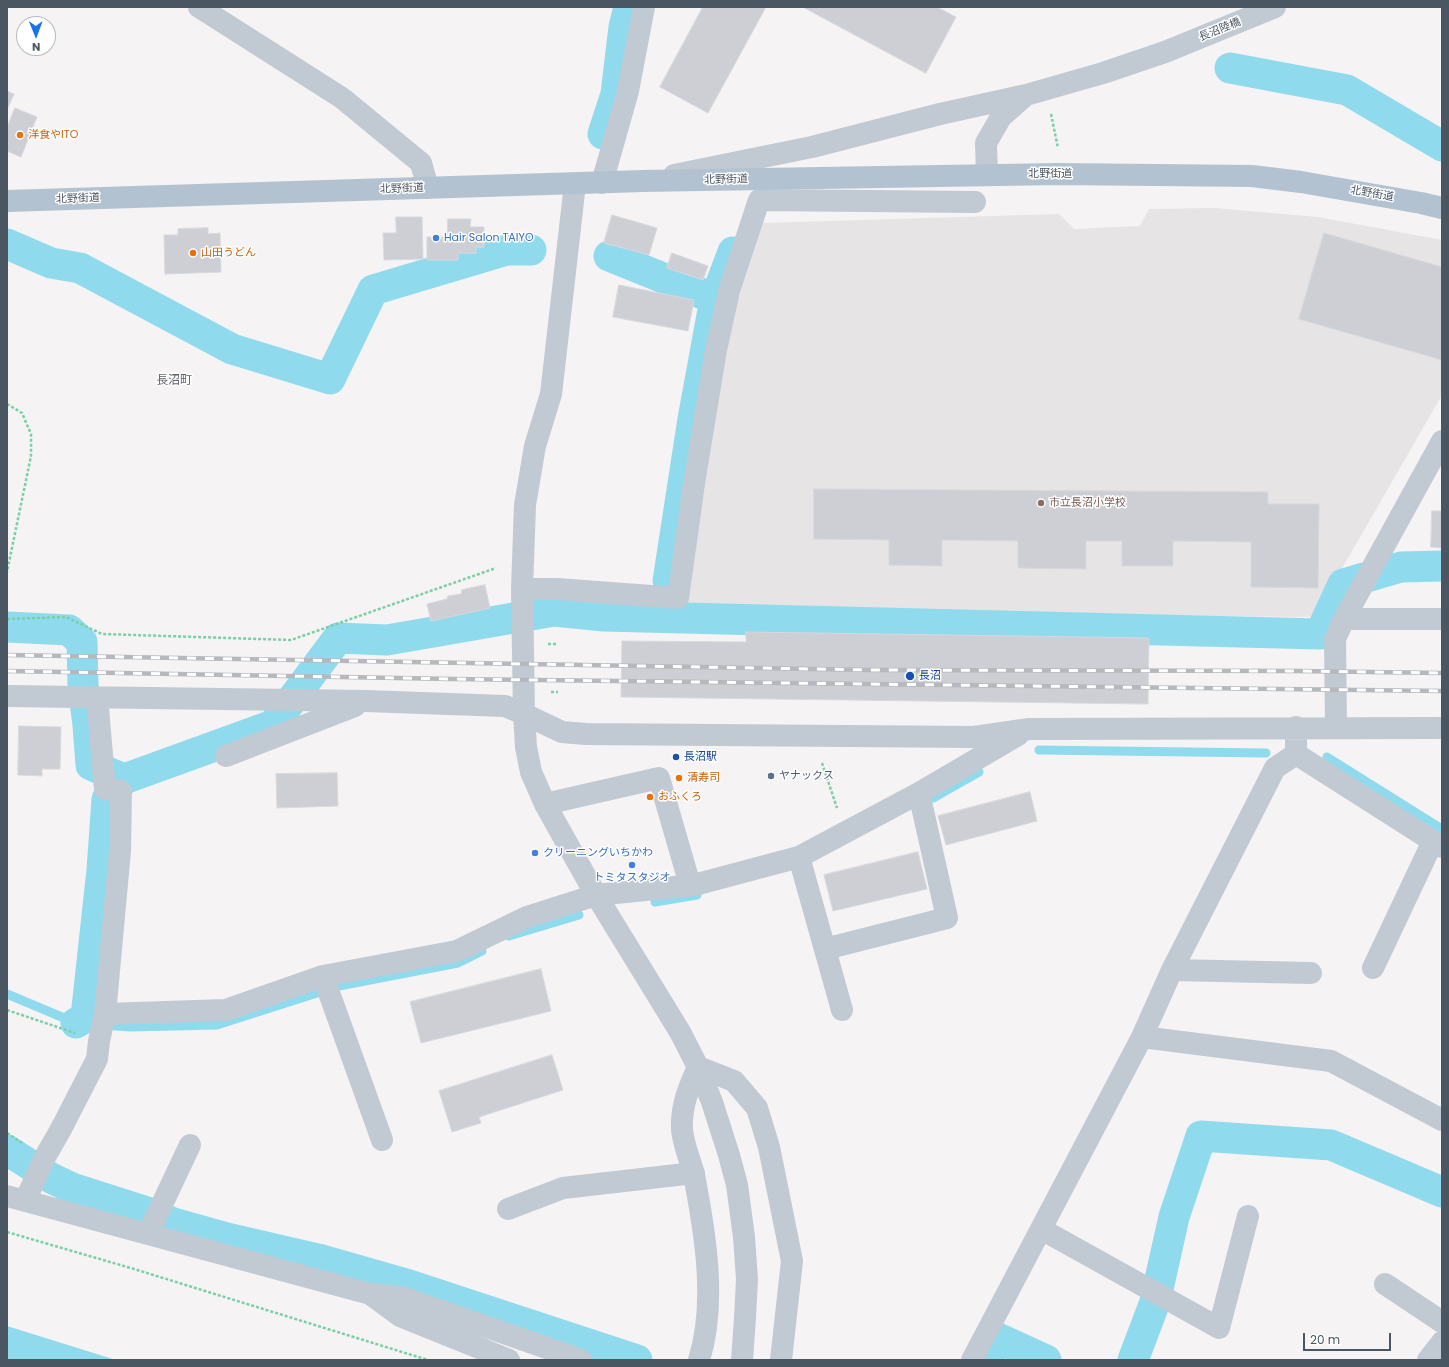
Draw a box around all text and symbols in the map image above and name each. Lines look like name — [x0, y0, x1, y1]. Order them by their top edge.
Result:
north arrow — [16, 16, 56, 56]
street label: 長沼陸橋 — [1197, 16, 1243, 44]
text: N — [32, 39, 40, 55]
place label: 洋食やITO — [28, 128, 78, 142]
marker: 洋食やITO — [15, 130, 25, 140]
street label: 北野街道 — [1028, 167, 1072, 181]
street label: 北野街道 — [704, 173, 748, 187]
street label: 北野街道 — [380, 182, 424, 196]
street label: 北野街道 — [1349, 184, 1395, 204]
street label: 北野街道 — [56, 192, 100, 206]
place label: Hair Salon TAIYO — [444, 231, 534, 245]
marker: Hair Salon TAIYO — [431, 233, 441, 243]
place label: 山田うどん — [201, 246, 256, 260]
marker: 山田うどん — [188, 248, 198, 258]
district label: 長沼町 — [156, 374, 192, 388]
place label: 市立長沼小学校 — [1049, 496, 1126, 510]
marker: 市立長沼小学校 — [1036, 498, 1046, 508]
place label: 長沼 — [919, 669, 941, 683]
marker: 長沼 — [904, 670, 916, 682]
place label: 長沼駅 — [684, 750, 717, 764]
marker: 長沼駅 — [671, 752, 681, 762]
place label: ヤナックス — [779, 769, 834, 783]
place label: 清寿司 — [687, 771, 720, 785]
marker: ヤナックス — [766, 771, 776, 781]
marker: 清寿司 — [674, 773, 684, 783]
place label: おふくろ — [658, 790, 702, 804]
marker: おふくろ — [645, 792, 655, 802]
place label: クリーニングいちかわ — [543, 846, 653, 860]
marker: クリーニングいちかわ — [530, 848, 540, 858]
marker: トミタスタジオ — [627, 860, 637, 870]
place label: トミタスタジオ — [594, 871, 670, 885]
scale bar — [1305, 1325, 1393, 1351]
text: 20 m — [1310, 1331, 1340, 1348]

